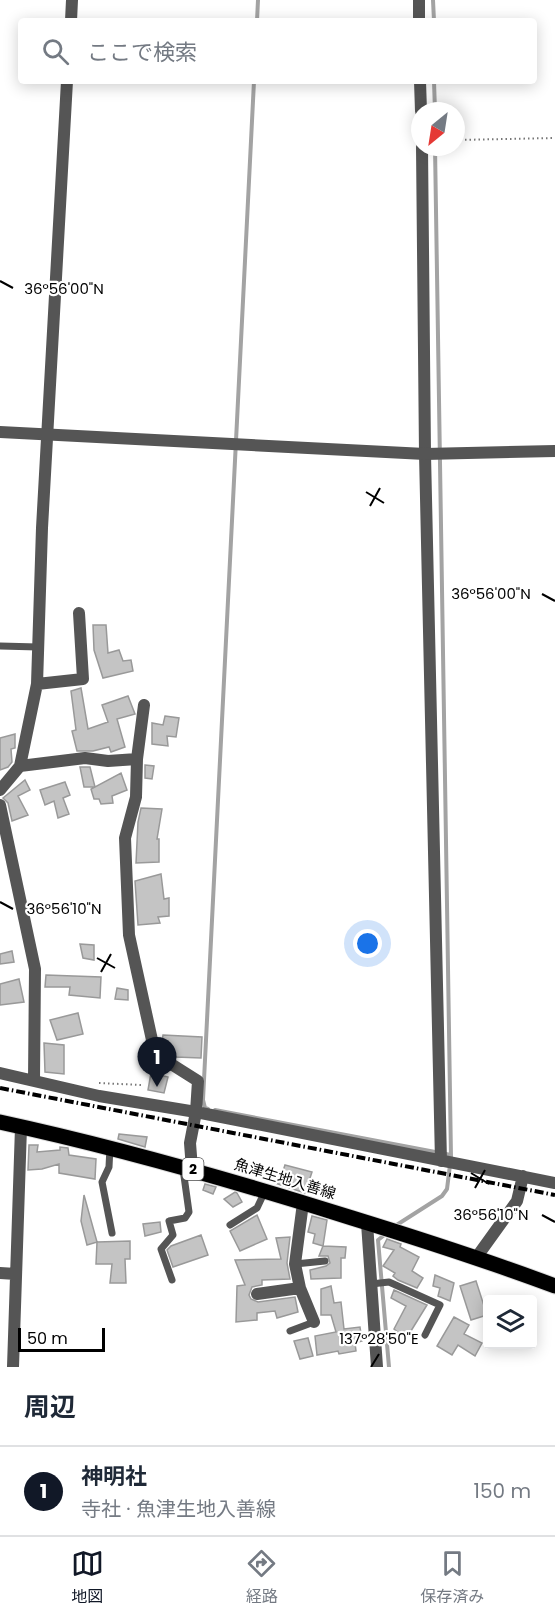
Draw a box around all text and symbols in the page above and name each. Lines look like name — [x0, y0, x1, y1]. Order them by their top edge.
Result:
search box — [18, 18, 537, 84]
icon: search — [39, 35, 72, 68]
text: ここで検索 — [87, 37, 197, 68]
north arrow — [411, 102, 465, 156]
text: 36°56'00"N — [24, 278, 104, 299]
text: 36°56'00"N — [451, 583, 531, 604]
text: 36°56'10"N — [27, 898, 102, 919]
your location — [353, 929, 382, 958]
pin: 1 — [138, 1038, 176, 1087]
street label: 魚津生地入善線 — [232, 1153, 338, 1204]
road number: 2 — [182, 1158, 204, 1180]
text: 36°56'10"N — [454, 1204, 529, 1225]
map controls — [483, 1295, 537, 1349]
button: layers — [483, 1295, 537, 1349]
scale bar — [18, 1325, 105, 1352]
text: 50 m — [27, 1327, 68, 1350]
text: 137°28'50"E — [339, 1328, 419, 1349]
text: 周辺 — [24, 1389, 76, 1425]
text: 神明社 — [81, 1461, 147, 1492]
text: 1 — [40, 1477, 47, 1505]
text: 150 m — [474, 1477, 531, 1505]
text: 寺社 · 魚津生地入善線 — [81, 1495, 276, 1523]
tab: 地図 — [71, 1547, 104, 1609]
tab: 経路 — [245, 1547, 278, 1609]
tab: 保存済み — [420, 1547, 484, 1609]

